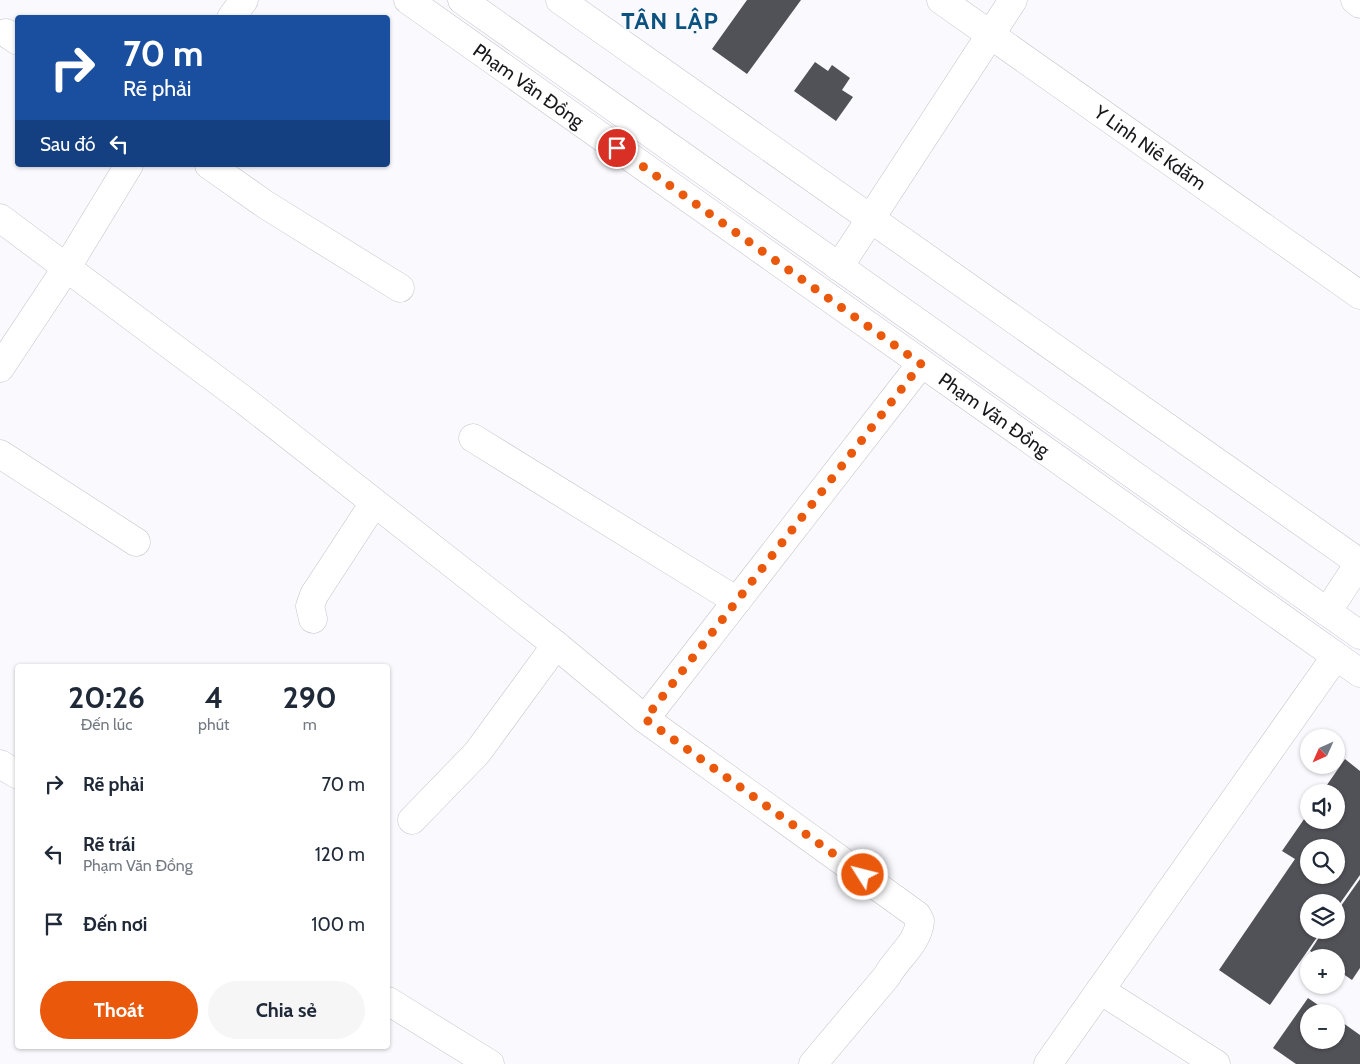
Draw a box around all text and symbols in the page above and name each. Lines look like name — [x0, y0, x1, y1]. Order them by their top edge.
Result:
district label: TÂN LẬP — [621, 6, 719, 35]
text: 70 m — [123, 32, 204, 75]
icon: right — [40, 35, 105, 100]
street label: Phạm Văn Đồng — [469, 39, 589, 133]
text: Rẽ phải — [123, 75, 191, 102]
street label: Y Linh Niê Kdăm — [1089, 100, 1210, 195]
pin — [596, 127, 638, 169]
icon: left — [105, 130, 133, 158]
text: Sau đó — [40, 133, 95, 156]
icon: arrive — [603, 134, 631, 162]
street label: Phạm Văn Đồng — [934, 368, 1054, 462]
text: 20:26 — [68, 679, 145, 716]
text: 4 — [204, 679, 223, 716]
text: 290 — [283, 679, 337, 716]
text: Đến lúc — [81, 715, 132, 734]
text: phút — [198, 715, 229, 734]
text: m — [303, 715, 317, 734]
north arrow — [1300, 729, 1345, 774]
map controls — [1300, 729, 1345, 1049]
icon: right — [40, 770, 68, 798]
text: Rẽ phải — [83, 773, 144, 796]
text: 70 m — [321, 773, 365, 796]
button: sound — [1300, 784, 1345, 829]
text: Rẽ trái — [83, 833, 135, 856]
button: search — [1300, 839, 1345, 884]
icon: left — [40, 840, 68, 868]
text: 120 m — [315, 843, 365, 866]
position arrow — [836, 848, 888, 900]
text: Phạm Văn Đồng — [83, 856, 193, 875]
button: layers — [1300, 894, 1345, 939]
icon: arrive — [40, 910, 68, 938]
text: Đến nơi — [83, 913, 147, 936]
text: 100 m — [311, 913, 365, 936]
button: + — [1300, 949, 1345, 994]
button: Thoát — [40, 981, 198, 1039]
button: Chia sẻ — [208, 981, 365, 1039]
button: − — [1300, 1004, 1345, 1049]

